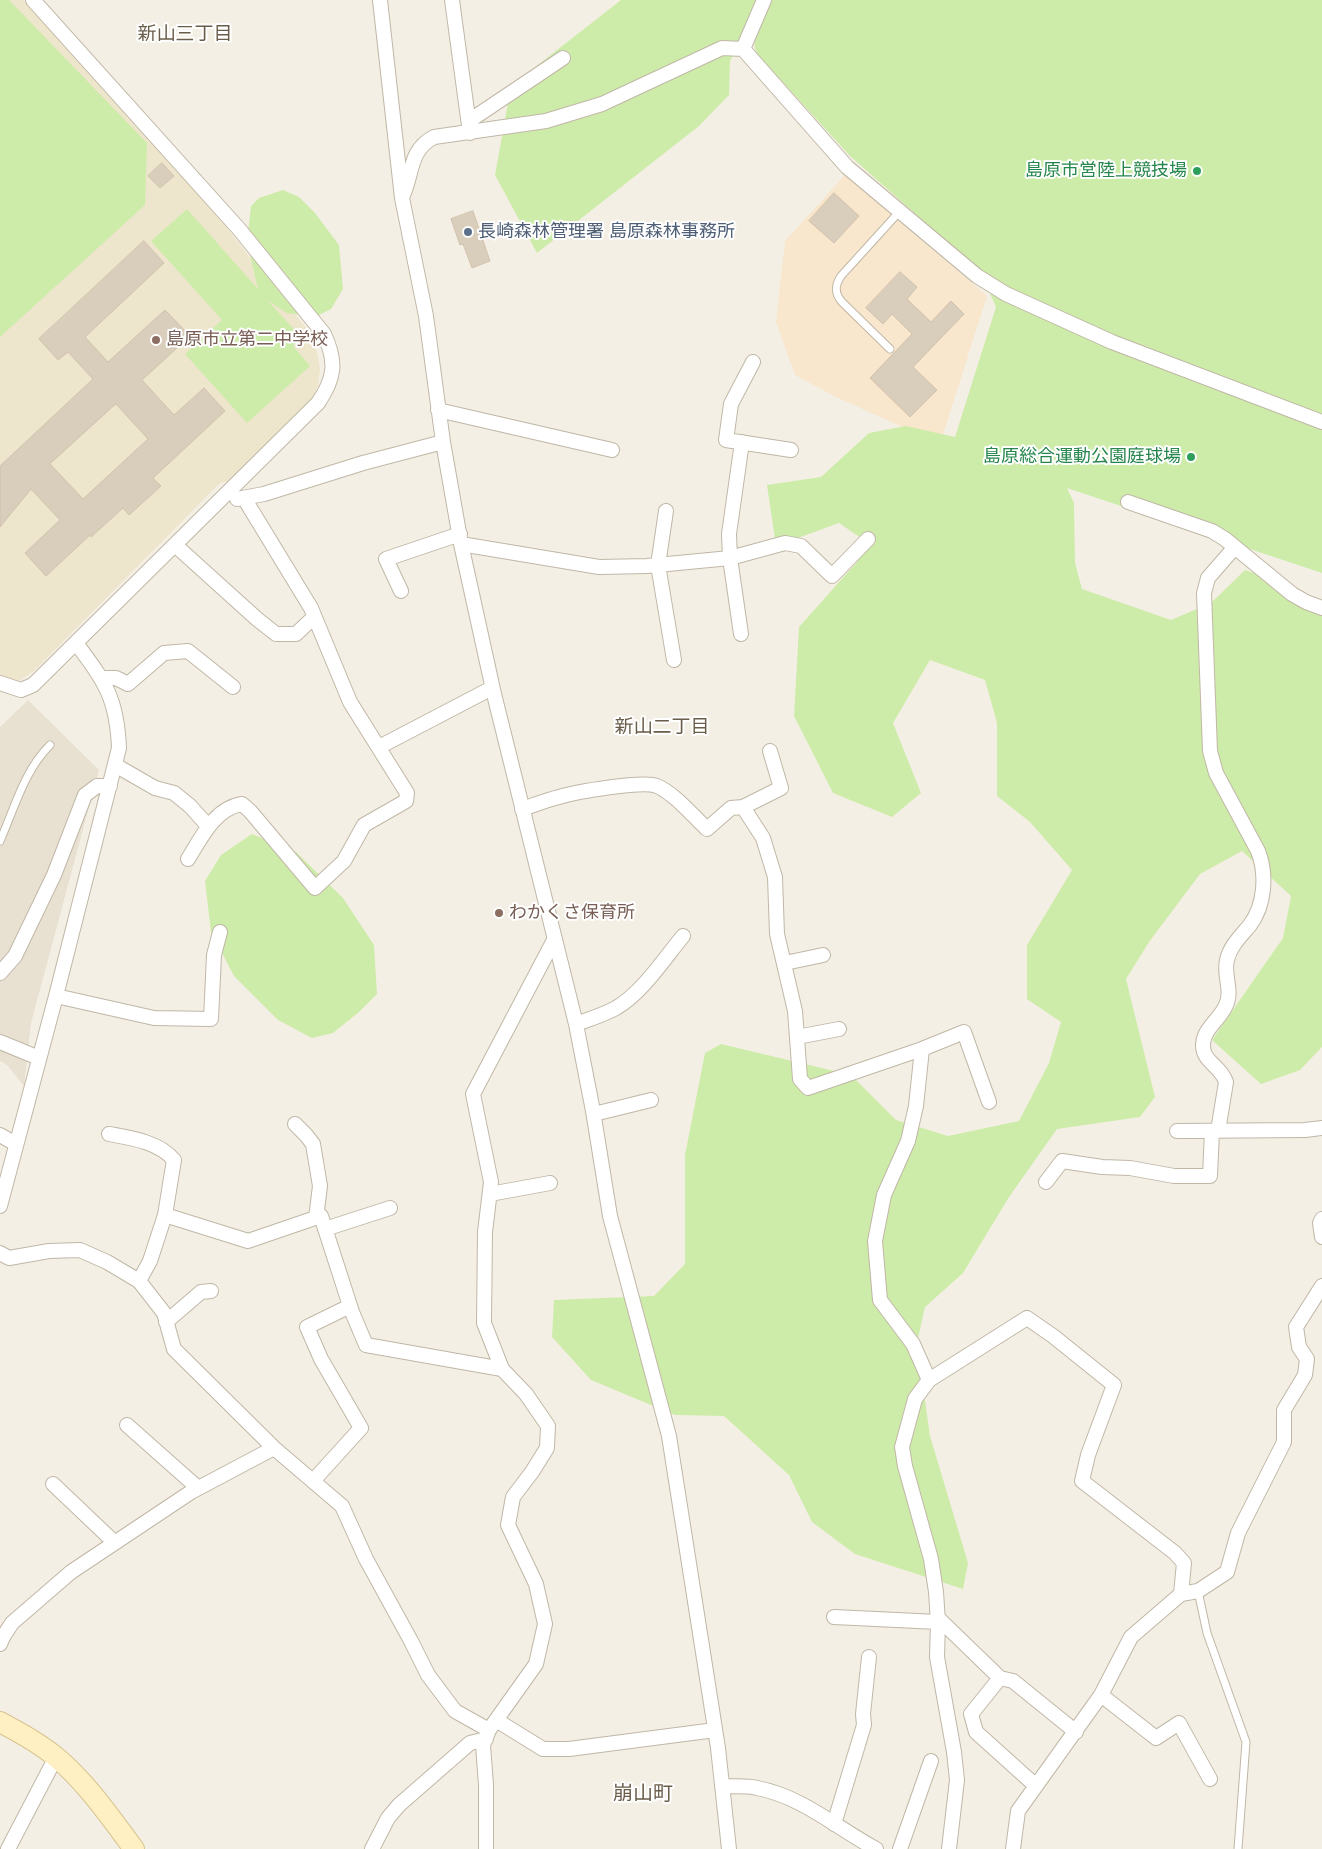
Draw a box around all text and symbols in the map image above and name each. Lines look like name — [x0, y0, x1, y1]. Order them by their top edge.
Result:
district label: 新山三丁目 — [138, 23, 232, 45]
place label: 島原市営陸上競技場 — [1025, 160, 1187, 182]
marker: 島原市営陸上競技場 — [1191, 165, 1203, 177]
place label: 長崎森林管理署 島原森林事務所 — [478, 221, 735, 243]
marker: 長崎森林管理署 島原森林事務所 — [462, 226, 474, 238]
place label: 島原市立第二中学校 — [166, 329, 328, 351]
marker: 島原市立第二中学校 — [150, 334, 162, 346]
place label: 島原総合運動公園庭球場 — [983, 446, 1181, 468]
marker: 島原総合運動公園庭球場 — [1185, 451, 1197, 463]
district label: 新山二丁目 — [615, 716, 709, 738]
place label: わかくさ保育所 — [509, 902, 635, 924]
marker: わかくさ保育所 — [493, 907, 505, 919]
district label: 崩山町 — [613, 1782, 673, 1806]

